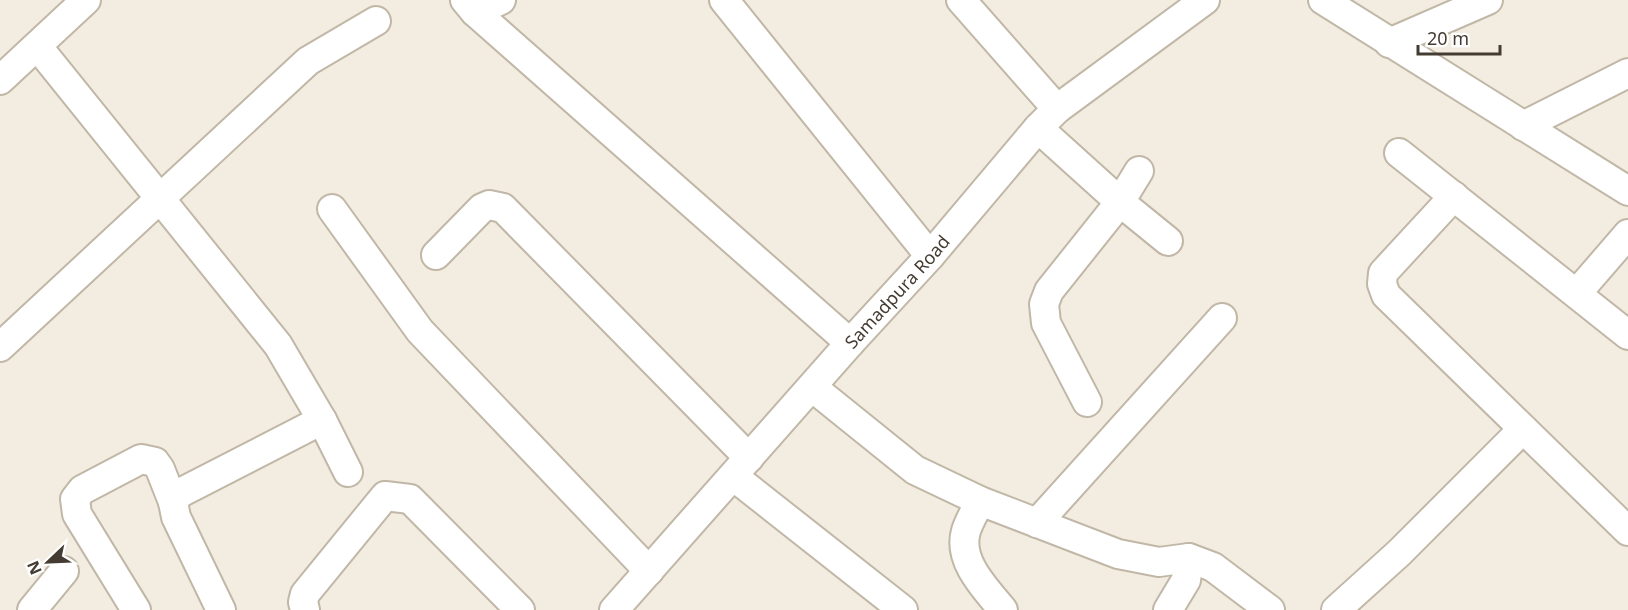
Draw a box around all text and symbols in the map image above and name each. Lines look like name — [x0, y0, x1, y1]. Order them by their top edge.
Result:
scale bar — [1418, 18, 1500, 56]
text: 20 m — [1427, 26, 1469, 50]
street label: Samadpura Road — [839, 230, 955, 353]
north arrow — [18, 532, 78, 592]
text: N — [22, 558, 47, 578]

